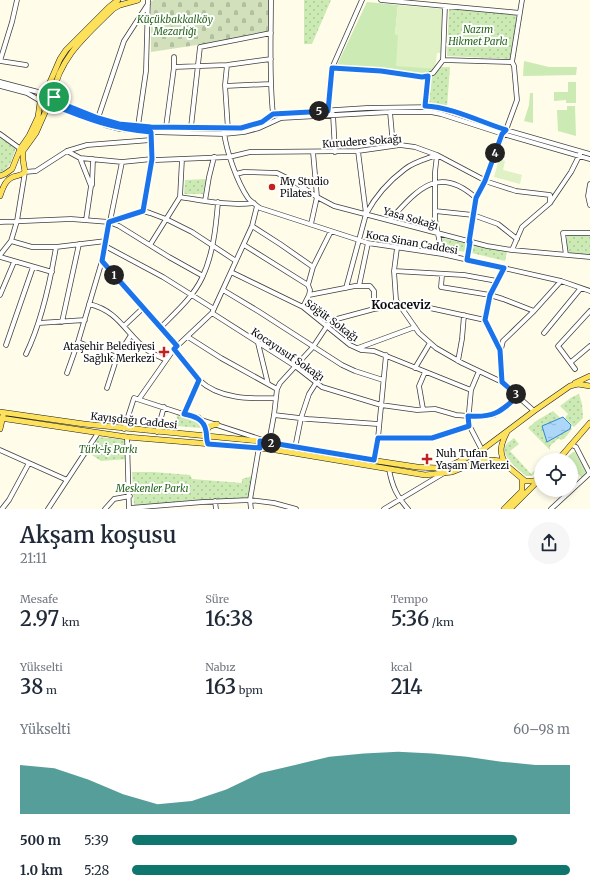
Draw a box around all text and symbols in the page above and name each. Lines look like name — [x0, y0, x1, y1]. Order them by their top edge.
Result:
park label: Küçükbakkalköy Mezarlığı — [136, 13, 213, 38]
park label: Nazım Hikmet Parkı — [447, 23, 508, 48]
pin — [37, 80, 71, 114]
icon: arrive — [43, 86, 65, 108]
pin: 5 — [309, 101, 329, 121]
text: 5 — [316, 104, 322, 118]
street label: Kurudere Sokağı — [322, 132, 402, 151]
pin: 4 — [485, 143, 505, 163]
text: 4 — [492, 146, 499, 160]
place label: My Studio Pilates — [280, 175, 329, 200]
marker: My Studio Pilates — [267, 182, 277, 192]
street label: Yasa Sokağı — [381, 204, 440, 233]
street label: Koca Sinan Caddesi — [365, 228, 459, 257]
pin: 1 — [104, 265, 124, 285]
text: 1 — [111, 268, 117, 282]
street label: Söğüt Sokağı — [302, 297, 361, 344]
district label: Kocaceviz — [371, 297, 431, 312]
street label: Kocayusuf Sokağı — [249, 325, 327, 384]
place label: Ataşehir Belediyesi Sağlık Merkezi — [62, 340, 155, 365]
marker: Ataşehir Belediyesi Sağlık Merkezi — [158, 346, 170, 358]
pin: 3 — [506, 384, 526, 404]
text: 3 — [513, 387, 519, 401]
street label: Kayışdağı Caddesi — [90, 409, 178, 432]
pin: 2 — [261, 433, 281, 453]
text: 2 — [268, 436, 274, 450]
park label: Türk-İş Parkı — [79, 442, 137, 456]
place label: Nuh Tufan Yaşam Merkezi — [435, 447, 509, 472]
marker: Nuh Tufan Yaşam Merkezi — [421, 453, 433, 465]
map controls — [534, 453, 578, 497]
button: locate — [534, 453, 578, 497]
park label: Meskenler Parkı — [115, 482, 188, 495]
text: Akşam koşusu — [20, 521, 176, 549]
button: share — [528, 522, 570, 564]
text: 21:11 — [20, 550, 47, 567]
text: Mesafe — [20, 592, 58, 606]
text: Süre — [205, 592, 229, 606]
text: Tempo — [391, 592, 428, 606]
text: 2.97 — [20, 606, 59, 631]
text: 16:38 — [205, 606, 253, 631]
text: 5:36 — [391, 606, 429, 631]
text: km — [59, 615, 80, 629]
text: /km — [429, 615, 454, 629]
text: Yükselti — [20, 660, 63, 674]
text: Nabız — [205, 660, 236, 674]
text: kcal — [391, 660, 412, 674]
text: 38 — [20, 674, 43, 699]
text: 163 — [205, 674, 236, 699]
text: 214 — [391, 674, 422, 699]
text: m — [43, 683, 57, 697]
text: bpm — [236, 683, 263, 697]
text: Yükselti — [20, 721, 71, 738]
text: 60–98 m — [513, 721, 570, 738]
text: 500 m — [20, 832, 61, 849]
text: 5:39 — [84, 832, 109, 849]
text: 1.0 km — [20, 862, 63, 879]
text: 5:28 — [84, 862, 109, 879]

